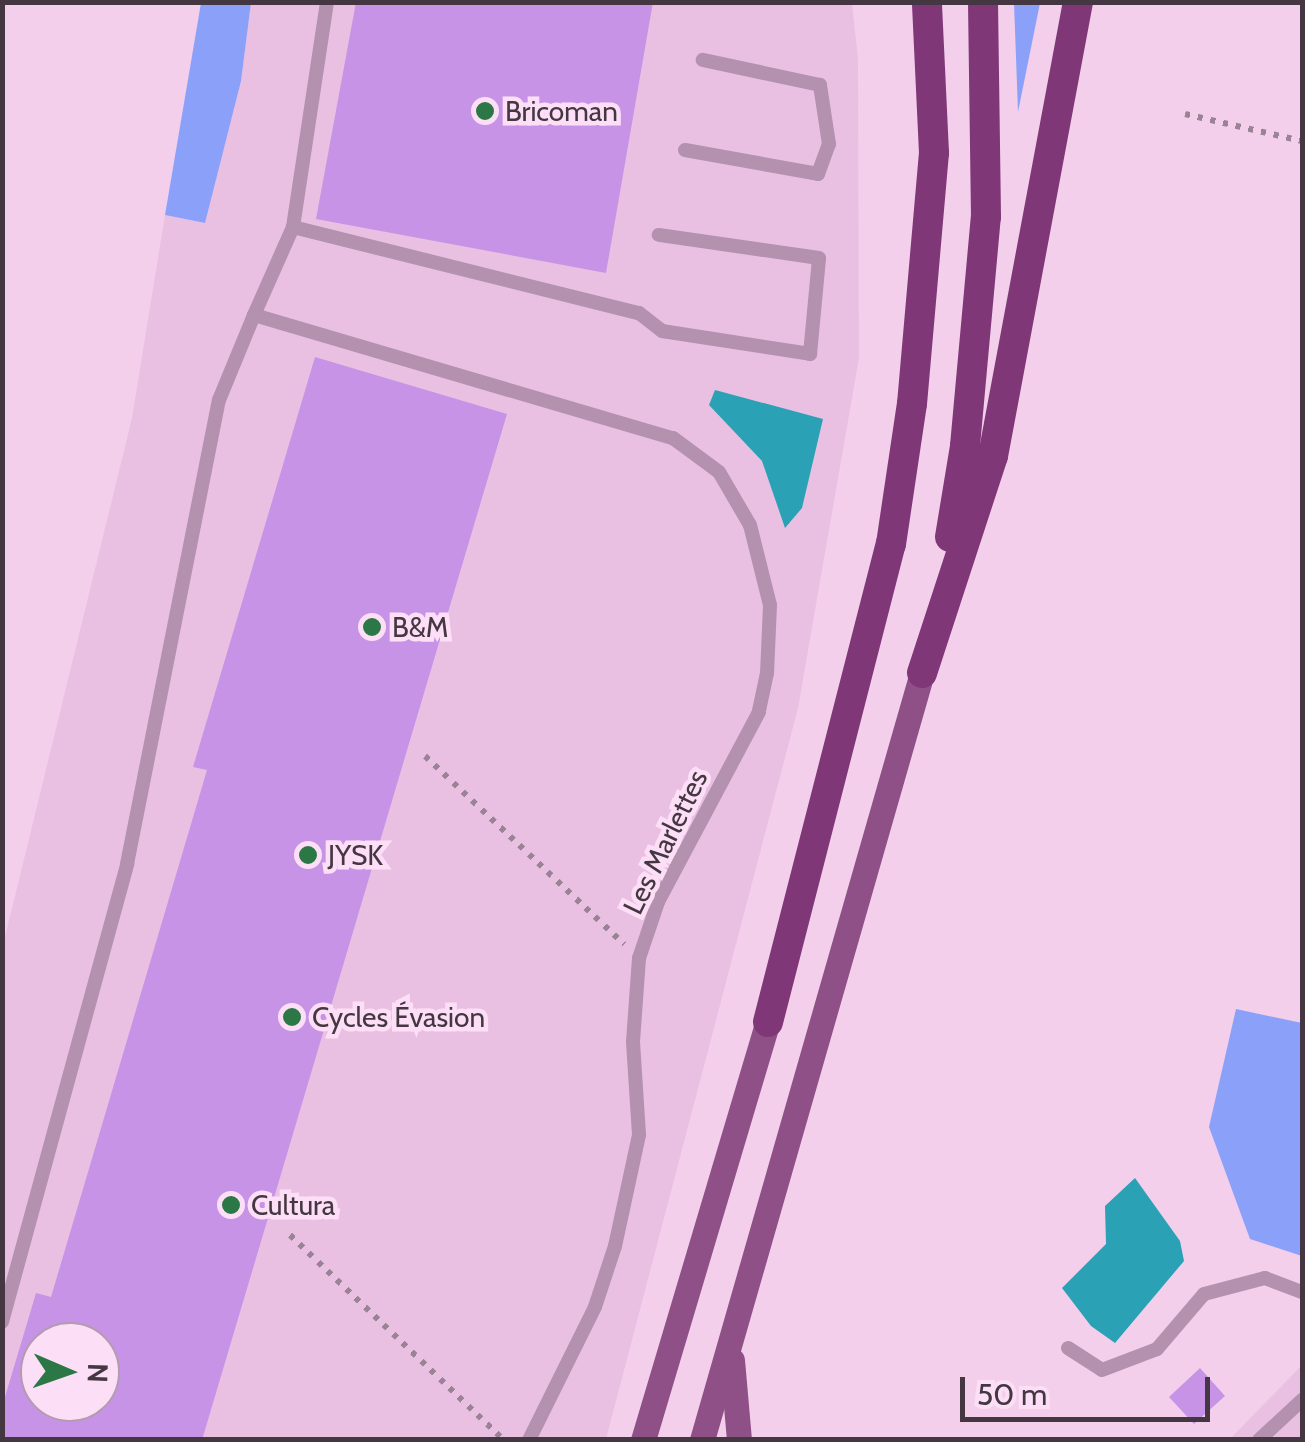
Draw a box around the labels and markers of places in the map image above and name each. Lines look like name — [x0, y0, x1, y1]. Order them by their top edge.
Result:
place label: Bricoman — [505, 94, 618, 128]
marker: Bricoman — [474, 100, 496, 122]
place label: B&M — [392, 610, 449, 644]
marker: B&M — [361, 616, 383, 638]
place label: JYSK — [328, 838, 383, 872]
marker: JYSK — [297, 844, 319, 866]
place label: Cycles Évasion — [312, 1000, 485, 1034]
marker: Cycles Évasion — [281, 1006, 303, 1028]
place label: Cultura — [251, 1188, 335, 1222]
marker: Cultura — [220, 1194, 242, 1216]

